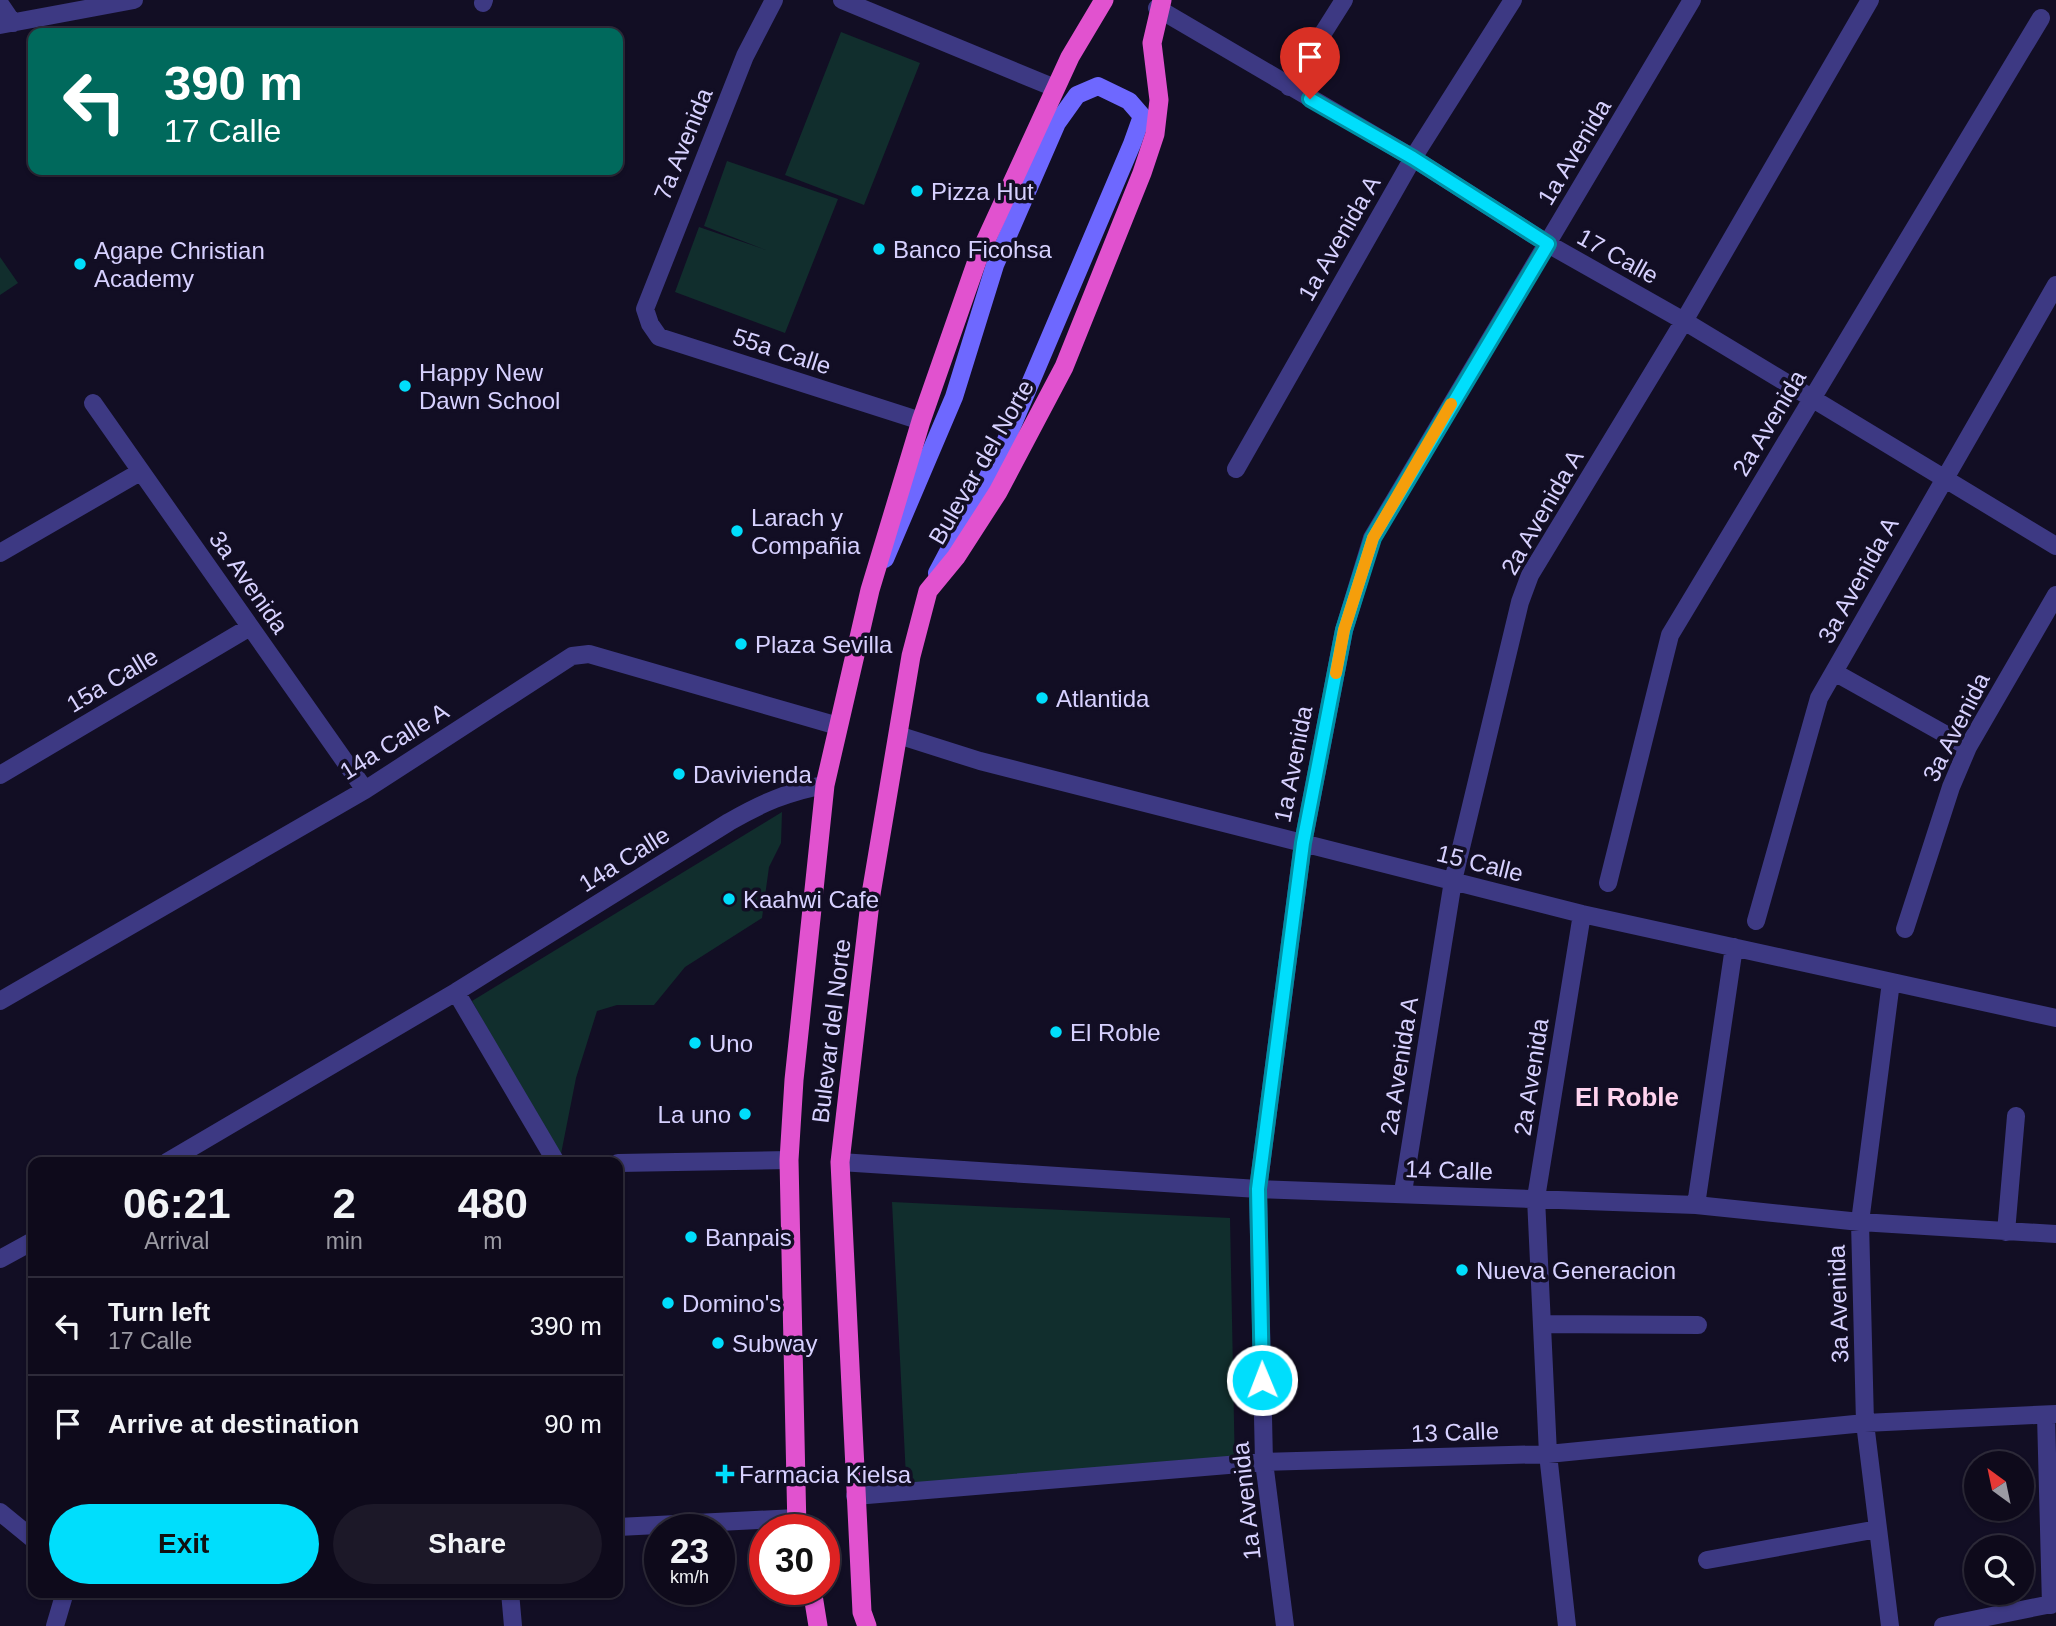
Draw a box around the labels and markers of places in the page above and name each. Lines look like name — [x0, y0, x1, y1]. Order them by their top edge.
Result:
pin — [1280, 27, 1340, 99]
place label: Pizza Hut — [931, 178, 1034, 205]
marker: Pizza Hut — [909, 183, 925, 199]
place label: Banco Ficohsa — [893, 236, 1052, 263]
place label: Agape Christian Academy — [94, 237, 265, 292]
marker: Banco Ficohsa — [871, 241, 887, 257]
marker: Agape Christian Academy — [72, 256, 88, 272]
place label: Happy New Dawn School — [419, 359, 560, 414]
marker: Happy New Dawn School — [397, 378, 413, 394]
place label: Larach y Compañia — [751, 504, 861, 559]
marker: Larach y Compañia — [729, 523, 745, 539]
place label: Plaza Sevilla — [755, 631, 893, 658]
marker: Plaza Sevilla — [733, 636, 749, 652]
place label: Atlantida — [1056, 685, 1150, 712]
marker: Atlantida — [1034, 690, 1050, 706]
place label: Davivienda — [693, 761, 812, 788]
marker: Davivienda — [671, 766, 687, 782]
place label: Kaahwi Cafe — [743, 886, 879, 913]
marker: Kaahwi Cafe — [721, 891, 737, 907]
place label: El Roble — [1070, 1019, 1161, 1046]
marker: El Roble — [1048, 1024, 1064, 1040]
place label: Uno — [709, 1030, 753, 1057]
marker: Uno — [687, 1035, 703, 1051]
place label: La uno — [658, 1101, 731, 1128]
marker: La uno — [737, 1106, 753, 1122]
place label: Banpais — [705, 1224, 792, 1251]
marker: Banpais — [683, 1229, 699, 1245]
place label: Nueva Generacion — [1476, 1257, 1676, 1284]
marker: Nueva Generacion — [1454, 1262, 1470, 1278]
place label: Domino's — [682, 1290, 781, 1317]
marker: Domino's — [660, 1295, 676, 1311]
place label: Subway — [732, 1330, 817, 1357]
marker: Subway — [710, 1335, 726, 1351]
place label: Farmacia Kielsa — [739, 1461, 912, 1488]
marker: Farmacia Kielsa — [717, 1466, 733, 1482]

